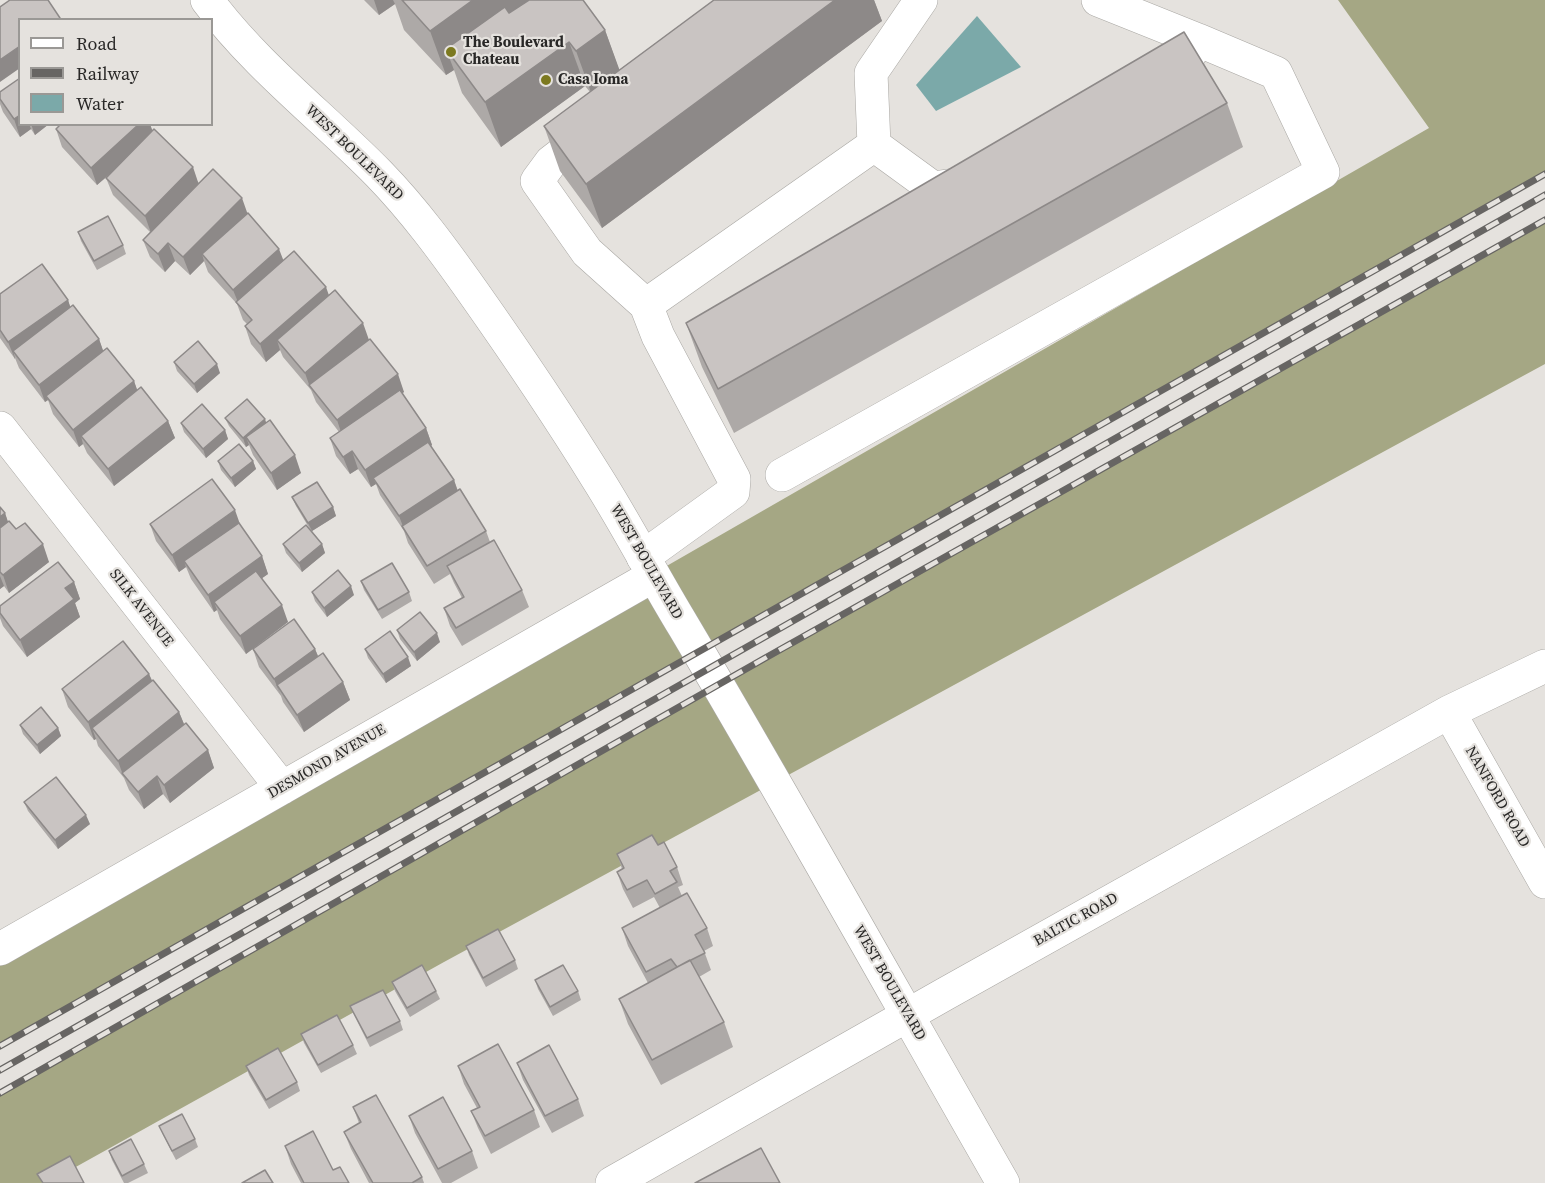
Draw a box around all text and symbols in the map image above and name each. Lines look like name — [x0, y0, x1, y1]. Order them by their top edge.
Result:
legend — [18, 18, 213, 126]
text: Road — [76, 31, 117, 56]
place label: The Boulevard Chateau — [463, 34, 564, 69]
marker: The Boulevard Chateau — [444, 45, 458, 59]
text: Railway — [76, 61, 139, 86]
place label: Casa Ioma — [558, 71, 629, 89]
marker: Casa Ioma — [539, 73, 553, 87]
text: Water — [76, 91, 124, 116]
street label: WEST BOULEVARD — [301, 101, 407, 205]
street label: WEST BOULEVARD — [606, 501, 686, 623]
street label: SILK AVENUE — [105, 566, 177, 650]
street label: DESMOND AVENUE — [265, 721, 389, 803]
street label: NANFORD ROAD — [1461, 743, 1533, 851]
street label: BALTIC ROAD — [1031, 889, 1121, 951]
street label: WEST BOULEVARD — [849, 922, 929, 1044]

